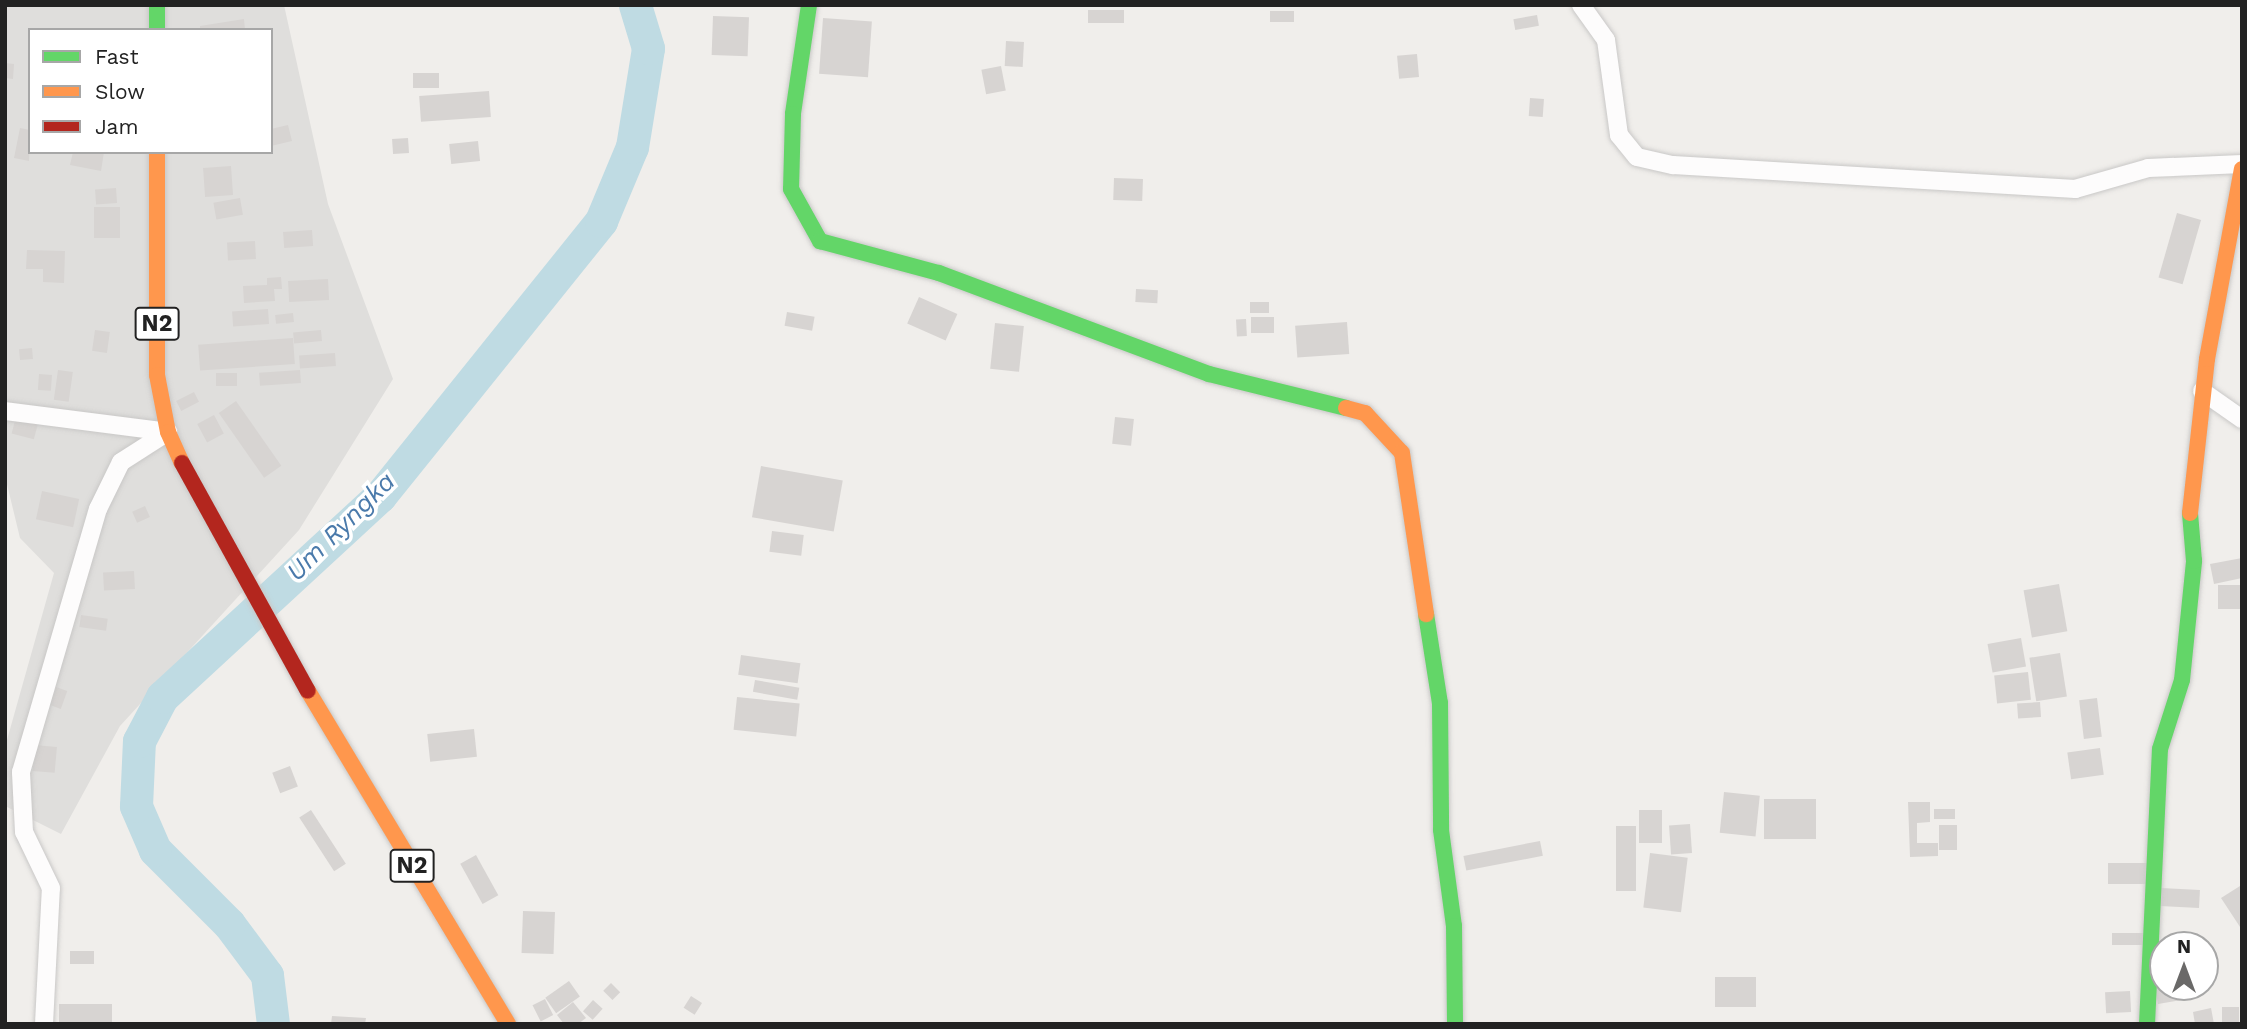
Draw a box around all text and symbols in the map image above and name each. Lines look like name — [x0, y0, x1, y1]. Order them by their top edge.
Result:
legend — [28, 28, 273, 154]
text: Fast — [95, 44, 139, 69]
text: Slow — [95, 79, 145, 104]
text: Jam — [95, 114, 138, 139]
road number: N2 — [134, 304, 180, 344]
water label: Um Ryngka — [280, 466, 402, 588]
road number: N2 — [389, 846, 435, 886]
north arrow — [2149, 931, 2219, 1001]
text: N — [2177, 935, 2191, 958]

